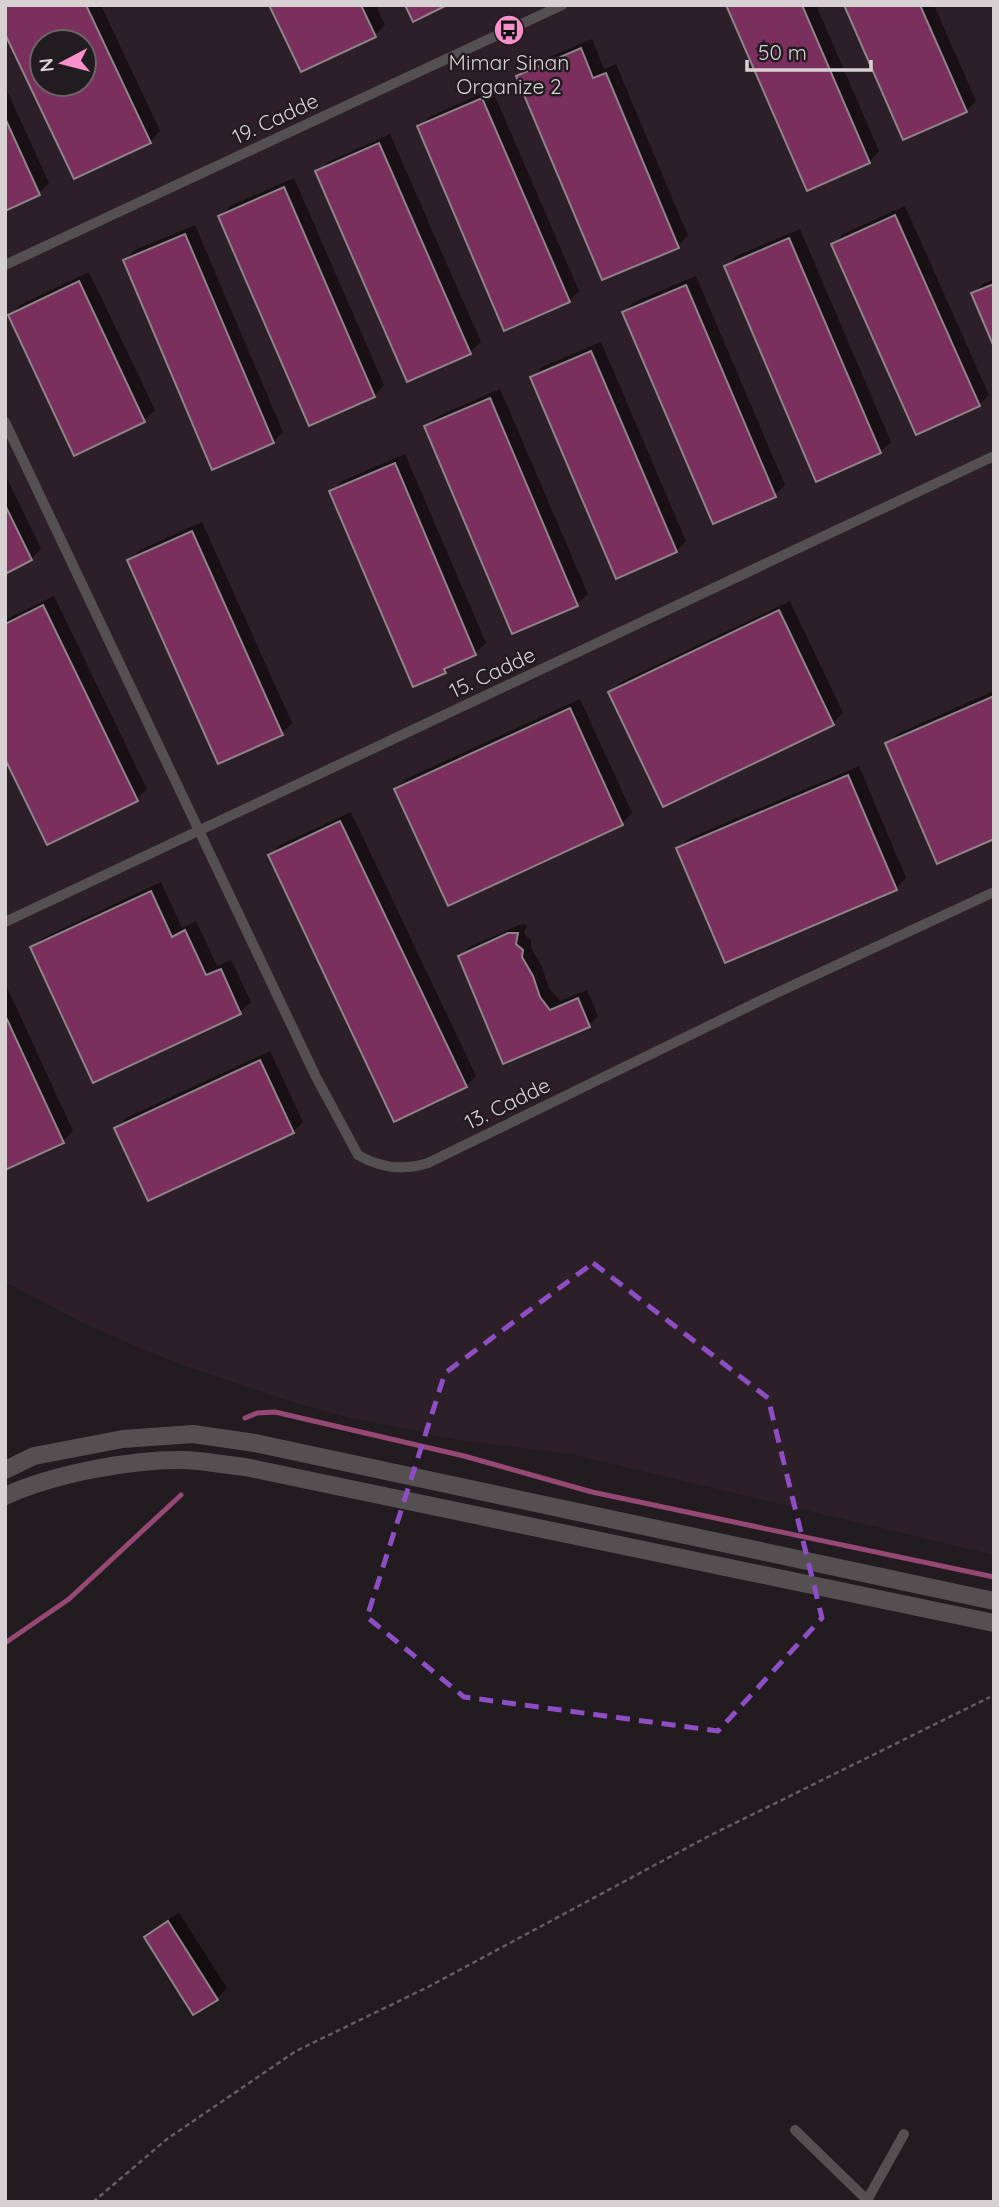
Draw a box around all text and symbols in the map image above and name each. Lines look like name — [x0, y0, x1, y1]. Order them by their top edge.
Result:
bus stop icon: Mimar Sinan Organize 2 — [492, 13, 526, 47]
north arrow — [28, 28, 98, 98]
scale bar — [747, 28, 871, 72]
text: 50 m — [758, 39, 807, 65]
place label: Mimar Sinan Organize 2 — [449, 49, 569, 99]
text: N — [33, 57, 59, 73]
street label: 19. Cadde — [228, 87, 322, 149]
street label: 15. Cadde — [445, 641, 539, 703]
street label: 13. Cadde — [460, 1071, 554, 1135]

